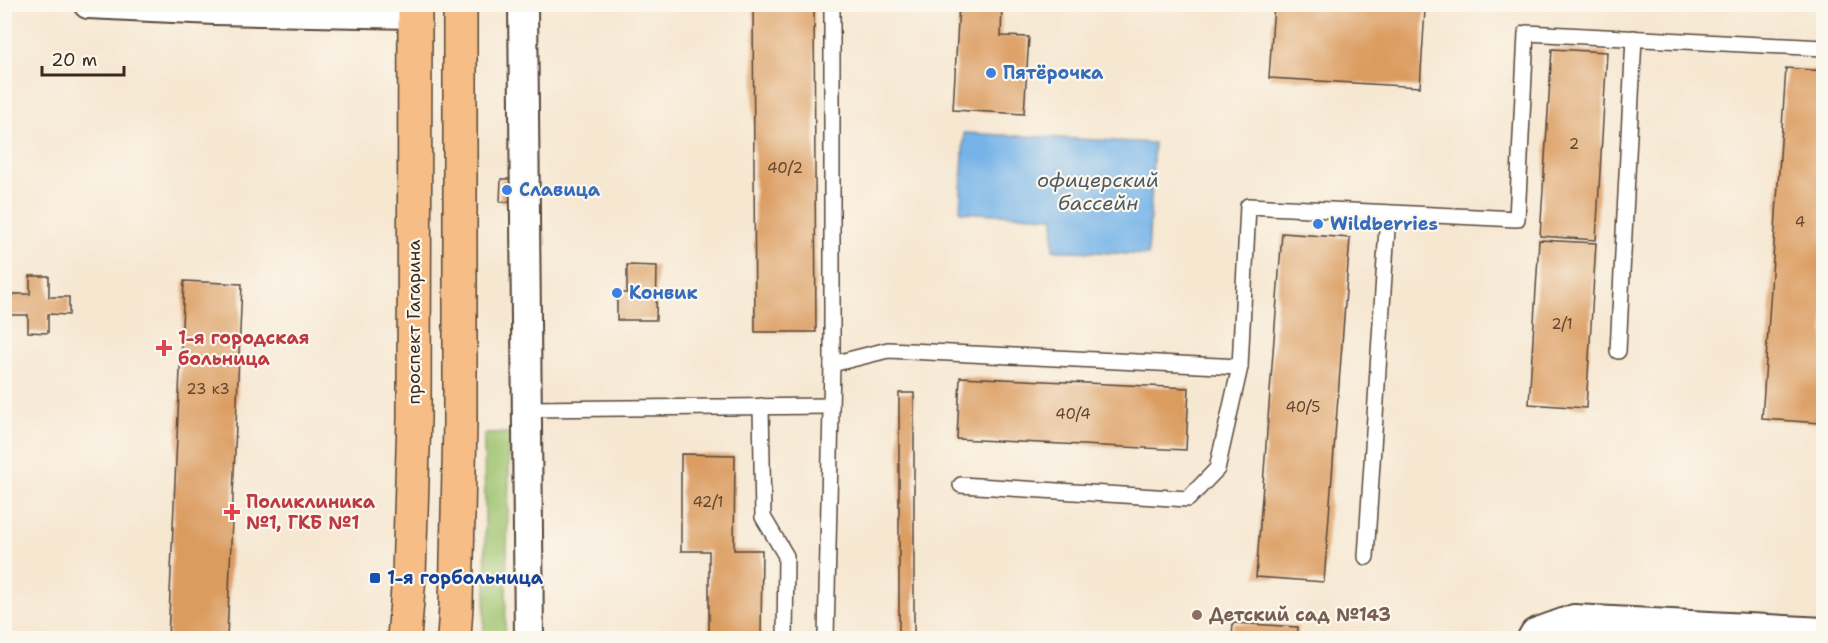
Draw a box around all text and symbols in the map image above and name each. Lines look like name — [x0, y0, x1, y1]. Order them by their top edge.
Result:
scale bar — [42, 39, 124, 77]
text: 20 m — [51, 48, 97, 72]
place label: Пятёрочка — [1003, 61, 1104, 85]
marker: Пятёрочка — [984, 66, 998, 80]
house number: 2 — [1569, 134, 1579, 154]
house number: 40/2 — [767, 158, 803, 178]
water label: офицерский бассейн — [1037, 167, 1159, 216]
place label: Славица — [519, 178, 601, 202]
marker: Славица — [500, 183, 514, 197]
place label: Wildberries — [1330, 212, 1438, 236]
house number: 4 — [1795, 212, 1805, 232]
marker: Wildberries — [1311, 217, 1325, 231]
street label: проспект Гагарина — [402, 239, 426, 405]
place label: Конвик — [629, 281, 698, 305]
marker: Конвик — [610, 286, 624, 300]
house number: 2/1 — [1551, 314, 1573, 334]
place label: 1-я городская больница — [178, 326, 309, 371]
marker: 1-я городская больница — [155, 339, 173, 357]
house number: 23 к3 — [186, 379, 230, 399]
house number: 40/5 — [1285, 397, 1321, 417]
house number: 40/4 — [1055, 404, 1091, 424]
place label: Поликлиника №1, ГКБ №1 — [246, 490, 376, 535]
house number: 42/1 — [692, 492, 724, 512]
marker: Поликлиника №1, ГКБ №1 — [223, 503, 241, 521]
place label: 1-я горбольница — [387, 566, 544, 590]
marker: 1-я горбольница — [368, 571, 382, 585]
place label: Детский сад №143 — [1209, 603, 1391, 627]
marker: Детский сад №143 — [1190, 608, 1204, 622]

